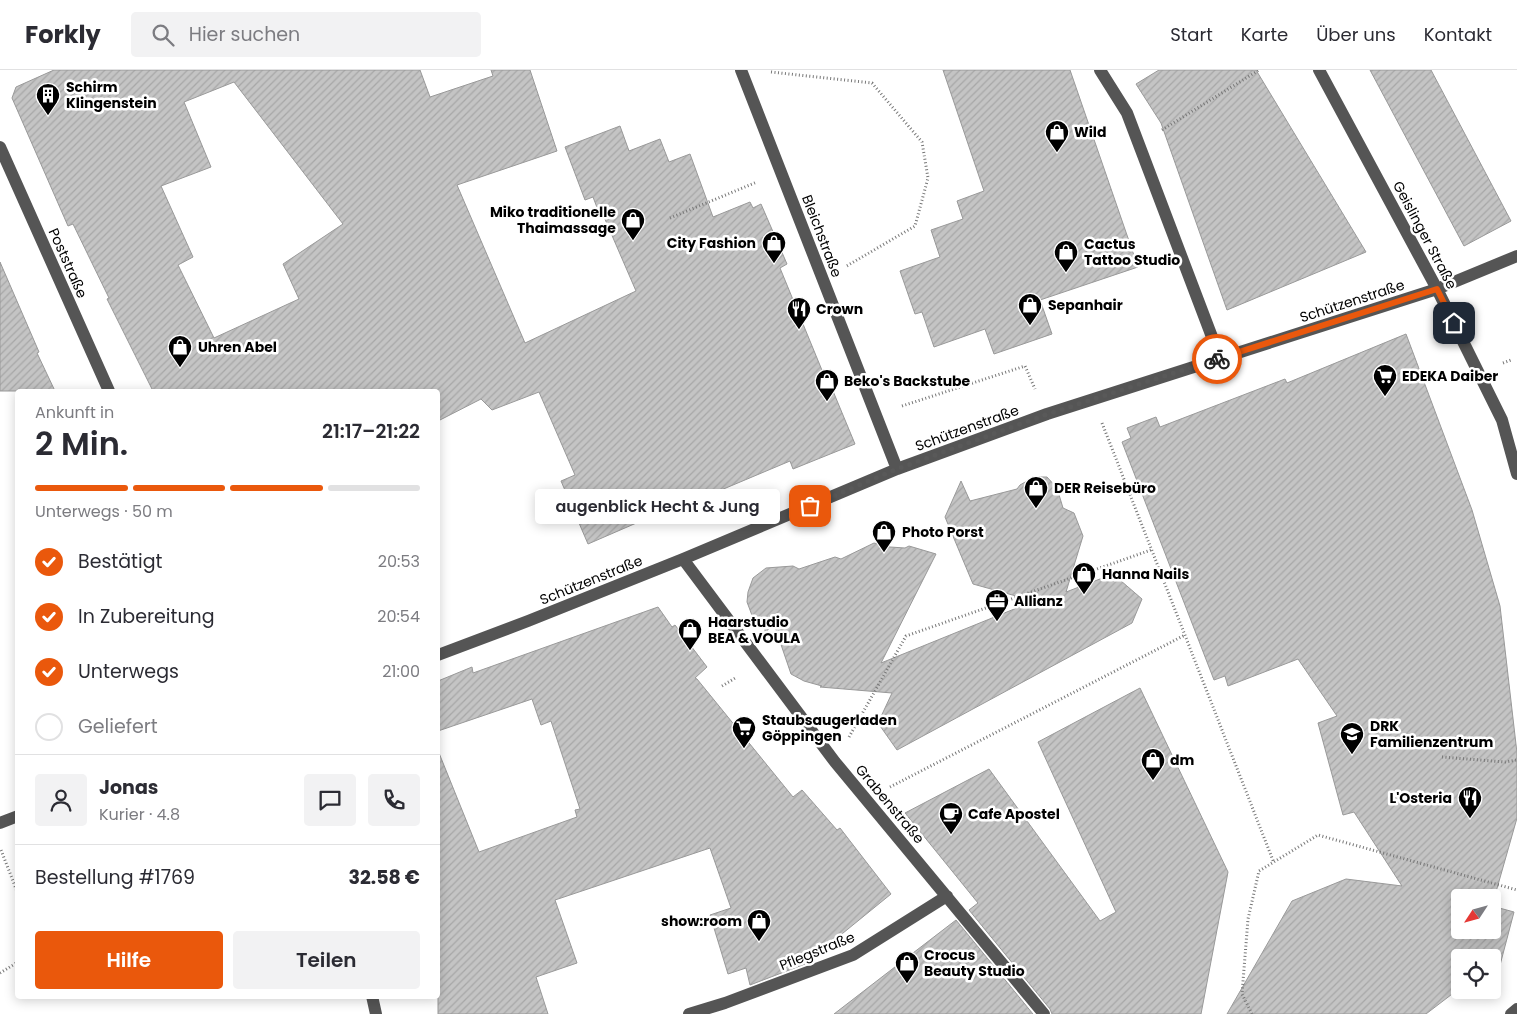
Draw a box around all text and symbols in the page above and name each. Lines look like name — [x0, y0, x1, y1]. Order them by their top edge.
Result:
search box — [131, 12, 481, 57]
text: Forkly — [25, 18, 101, 51]
icon: search — [149, 21, 177, 49]
text: Hier suchen — [189, 21, 300, 48]
text: Start — [1170, 22, 1213, 47]
text: Karte — [1241, 22, 1288, 47]
text: Über uns — [1316, 22, 1396, 47]
text: Kontakt — [1424, 22, 1492, 47]
place label: Schirm Klingenstein — [66, 77, 157, 113]
building icon: Schirm Klingenstein — [35, 82, 61, 116]
shop icon: Wild — [1044, 119, 1070, 153]
place label: Wild — [1074, 122, 1107, 142]
street label: Geislinger Straße — [1388, 178, 1462, 293]
street label: Bleichstraße — [797, 192, 847, 280]
place label: Miko traditionelle Thaimassage — [490, 202, 616, 238]
shop icon: Miko traditionelle Thaimassage — [620, 207, 646, 241]
street label: Poststraße — [44, 225, 92, 302]
shop icon: City Fashion — [761, 230, 787, 264]
place label: City Fashion — [667, 233, 756, 253]
place label: Cactus Tattoo Studio — [1084, 234, 1180, 270]
shop icon: Cactus Tattoo Studio — [1053, 239, 1079, 273]
street label: Schützenstraße — [1297, 275, 1407, 327]
shop icon: Sepanhair — [1017, 292, 1043, 326]
place label: Sepanhair — [1048, 295, 1123, 315]
restaurant icon: Crown — [786, 296, 812, 330]
place label: Crown — [816, 299, 863, 319]
pin — [1433, 302, 1475, 344]
icon: home — [1440, 309, 1468, 337]
shop icon: Uhren Abel — [167, 334, 193, 368]
courier — [1192, 334, 1242, 384]
place label: Uhren Abel — [198, 337, 277, 357]
icon: bike — [1203, 345, 1231, 373]
supermarket icon: EDEKA Daiber — [1372, 363, 1398, 397]
place label: EDEKA Daiber — [1402, 366, 1498, 386]
shop icon: Beko's Backstube — [814, 368, 840, 402]
place label: Beko's Backstube — [844, 371, 971, 391]
street label: Schützenstraße — [912, 400, 1022, 456]
text: Ankunft in — [35, 401, 114, 424]
text: 21:17–21:22 — [322, 418, 420, 445]
text: 2 Min. — [35, 421, 128, 466]
shop icon: DER Reisebüro — [1023, 475, 1049, 509]
place label: DER Reisebüro — [1054, 478, 1156, 498]
pin — [789, 485, 831, 527]
callout: augenblick Hecht & Jung — [535, 488, 780, 524]
icon: bag — [796, 492, 824, 520]
text: augenblick Hecht & Jung — [555, 495, 760, 518]
text: Unterwegs · 50 m — [35, 500, 173, 523]
shop icon: Photo Porst — [871, 519, 897, 553]
place label: Photo Porst — [902, 522, 984, 542]
icon: check — [35, 548, 63, 576]
text: Bestätigt — [78, 548, 162, 575]
text: 20:53 — [378, 550, 420, 573]
street label: Schützenstraße — [537, 550, 646, 610]
shop icon: Hanna Nails — [1071, 561, 1097, 595]
place label: Hanna Nails — [1102, 564, 1189, 584]
office icon: Allianz — [984, 588, 1010, 622]
place label: Allianz — [1014, 591, 1063, 611]
icon: check — [35, 603, 63, 631]
text: In Zubereitung — [78, 603, 215, 630]
text: 20:54 — [377, 605, 420, 628]
place label: Haarstudio BEA & VOULA — [708, 612, 801, 648]
shop icon: Haarstudio BEA & VOULA — [677, 617, 703, 651]
icon: check — [35, 658, 63, 686]
text: Unterwegs — [78, 658, 179, 685]
text: 21:00 — [382, 660, 420, 683]
place label: Staubsaugerladen Göppingen — [762, 710, 897, 746]
text: Geliefert — [78, 713, 158, 740]
supermarket icon: Staubsaugerladen Göppingen — [731, 715, 757, 749]
place label: DRK Familienzentrum — [1370, 716, 1494, 752]
school or university icon: DRK Familienzentrum — [1339, 721, 1365, 755]
shop icon: dm — [1140, 747, 1166, 781]
place label: dm — [1170, 750, 1195, 770]
street label: Grabenstraße — [851, 760, 929, 848]
button: person — [35, 774, 87, 826]
text: Jonas — [99, 774, 158, 801]
button: chat — [304, 774, 356, 826]
button: phone — [368, 774, 420, 826]
restaurant icon: L'Osteria — [1457, 785, 1483, 819]
place label: L'Osteria — [1389, 788, 1452, 808]
cafe icon: Cafe Apostel — [938, 801, 964, 835]
text: Kurier · 4.8 — [99, 803, 180, 826]
place label: Cafe Apostel — [968, 804, 1060, 824]
text: Bestellung #1769 — [35, 864, 195, 891]
text: 32.58 € — [348, 864, 420, 891]
north arrow — [1451, 889, 1501, 939]
map controls — [1451, 889, 1501, 999]
shop icon: show:room — [746, 908, 772, 942]
place label: show:room — [661, 911, 742, 931]
street label: Pflegstraße — [776, 927, 858, 975]
button: Hilfe — [35, 931, 223, 989]
button: Teilen — [233, 931, 420, 989]
place label: Crocus Beauty Studio — [924, 945, 1025, 981]
button: locate — [1451, 949, 1501, 999]
shop icon: Crocus Beauty Studio — [894, 950, 920, 984]

